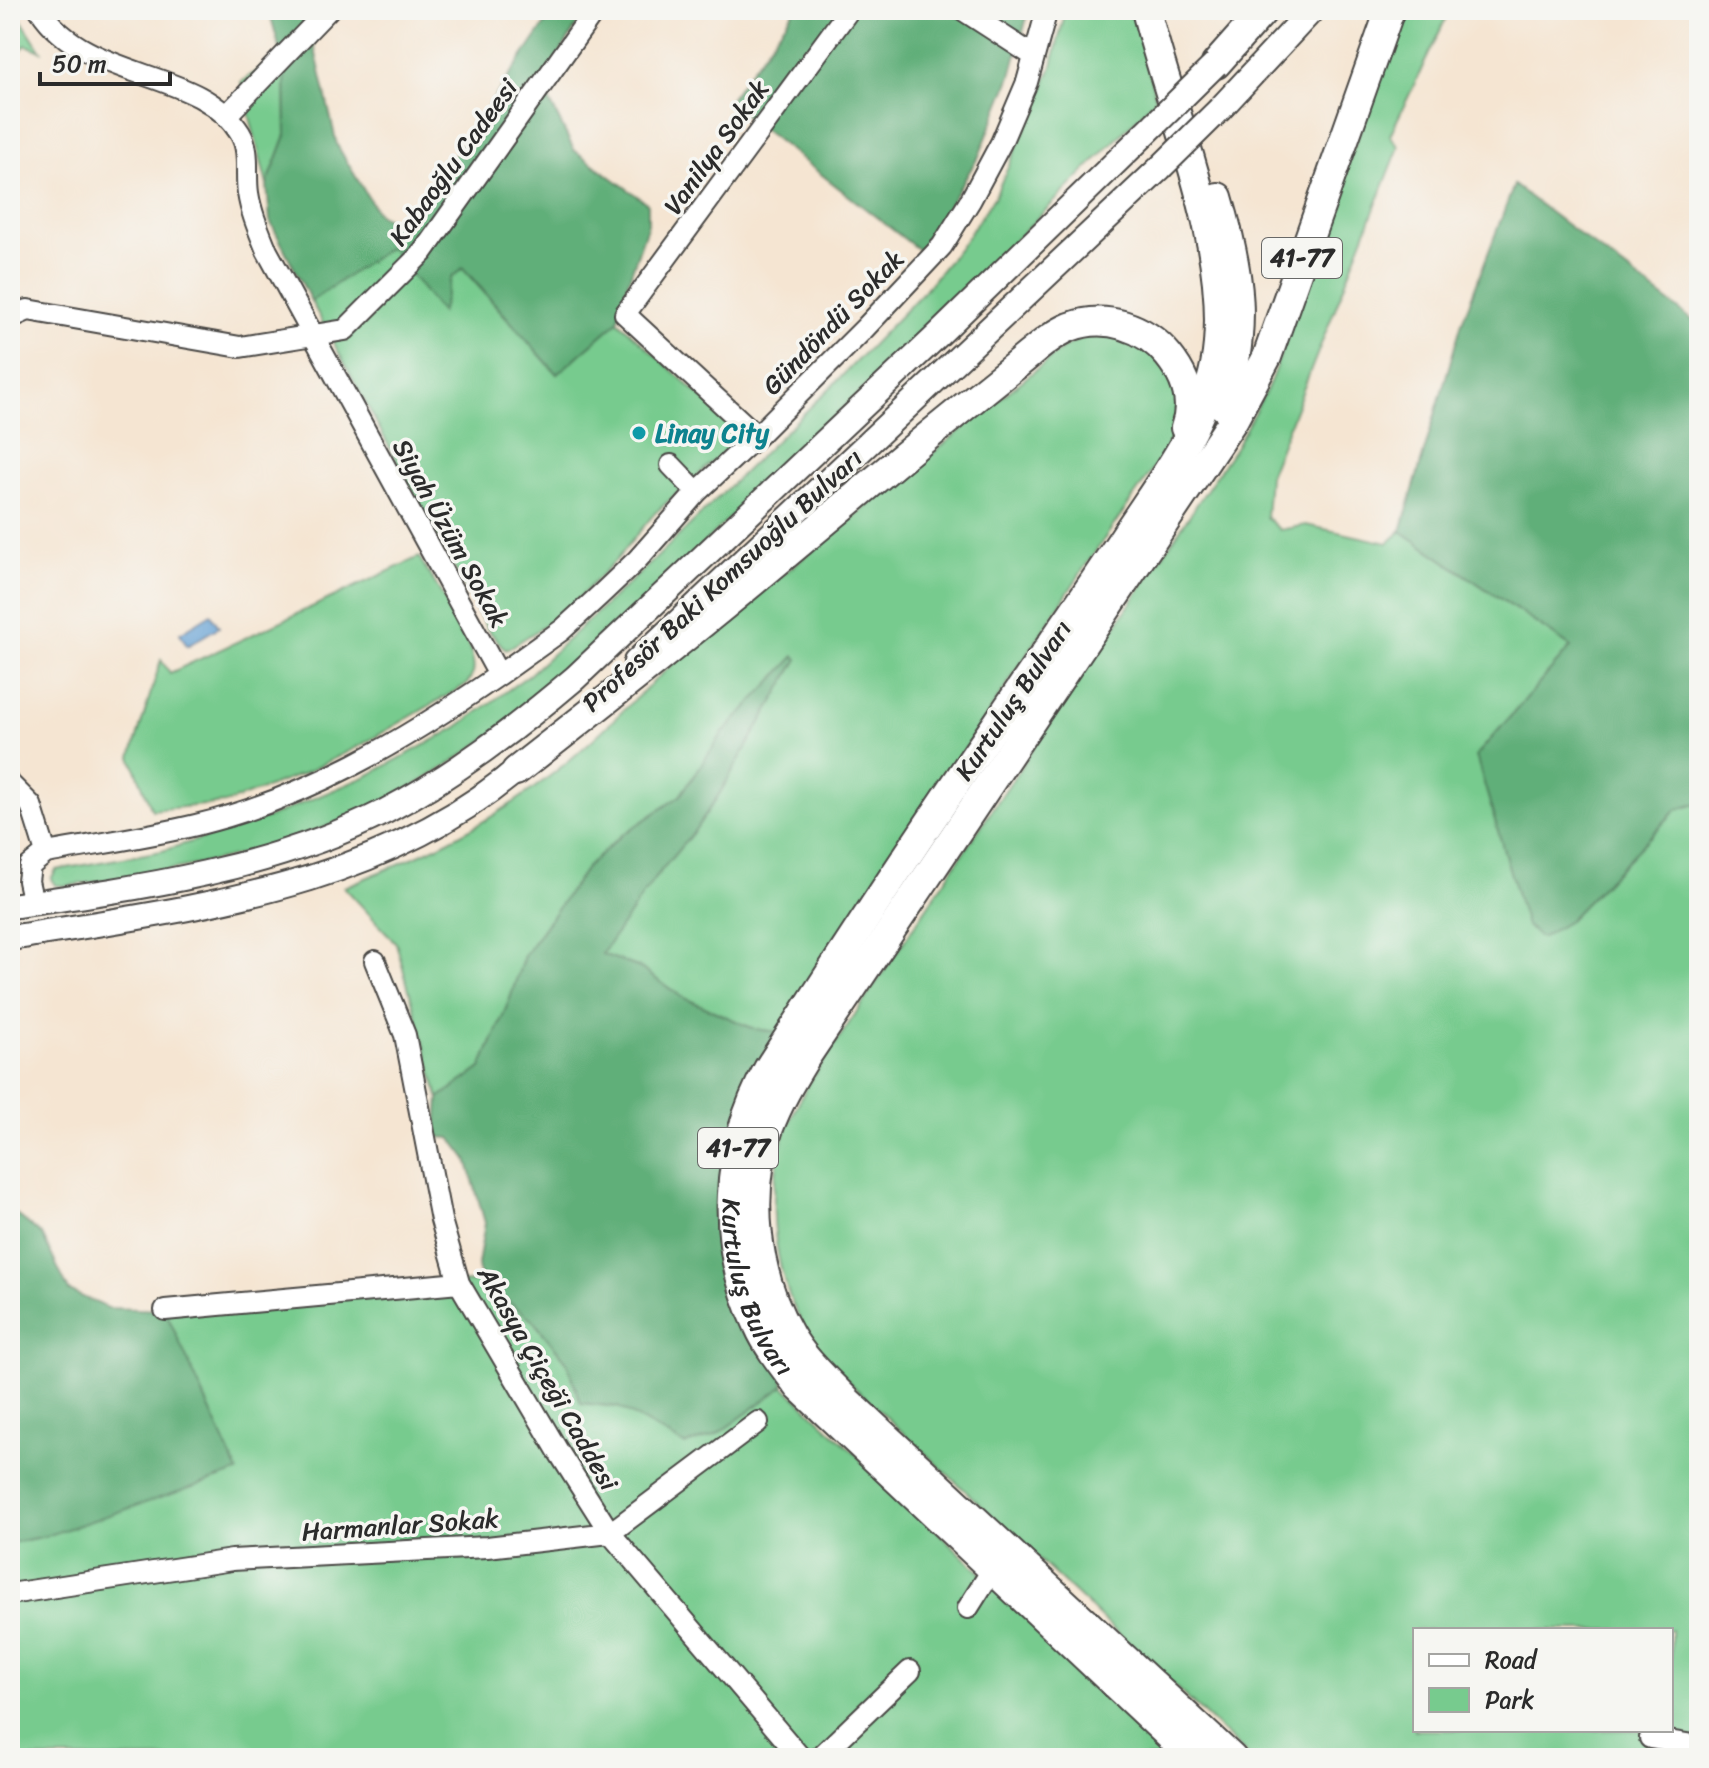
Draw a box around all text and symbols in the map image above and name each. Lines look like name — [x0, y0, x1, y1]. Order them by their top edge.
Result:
scale bar — [40, 36, 170, 86]
text: 50 m — [52, 43, 107, 85]
street label: Kabaoğlu Cadeesi — [376, 68, 530, 256]
street label: Vanilya Sokak — [651, 69, 781, 225]
street label: Gündöndü Sokak — [751, 238, 915, 406]
road number: 41-77 — [1262, 238, 1342, 278]
place label: Linay City — [655, 410, 769, 456]
marker: Linay City — [630, 424, 648, 442]
street label: Siyah Üzüm Sokak — [380, 430, 522, 636]
street label: Profesör Baki Komsuoğlu Bulvarı — [571, 437, 873, 723]
street label: Kurtuluş Bulvarı — [942, 610, 1084, 790]
road number: 41-77 — [698, 1128, 778, 1168]
street label: Kurtuluş Bulvarı — [709, 1198, 806, 1386]
street label: Akasya Çiçeği Caddesi — [464, 1256, 632, 1500]
street label: Harmanlar Sokak — [300, 1495, 500, 1555]
legend — [1413, 1628, 1673, 1732]
text: Road — [1485, 1639, 1539, 1681]
text: Park — [1485, 1679, 1534, 1721]

